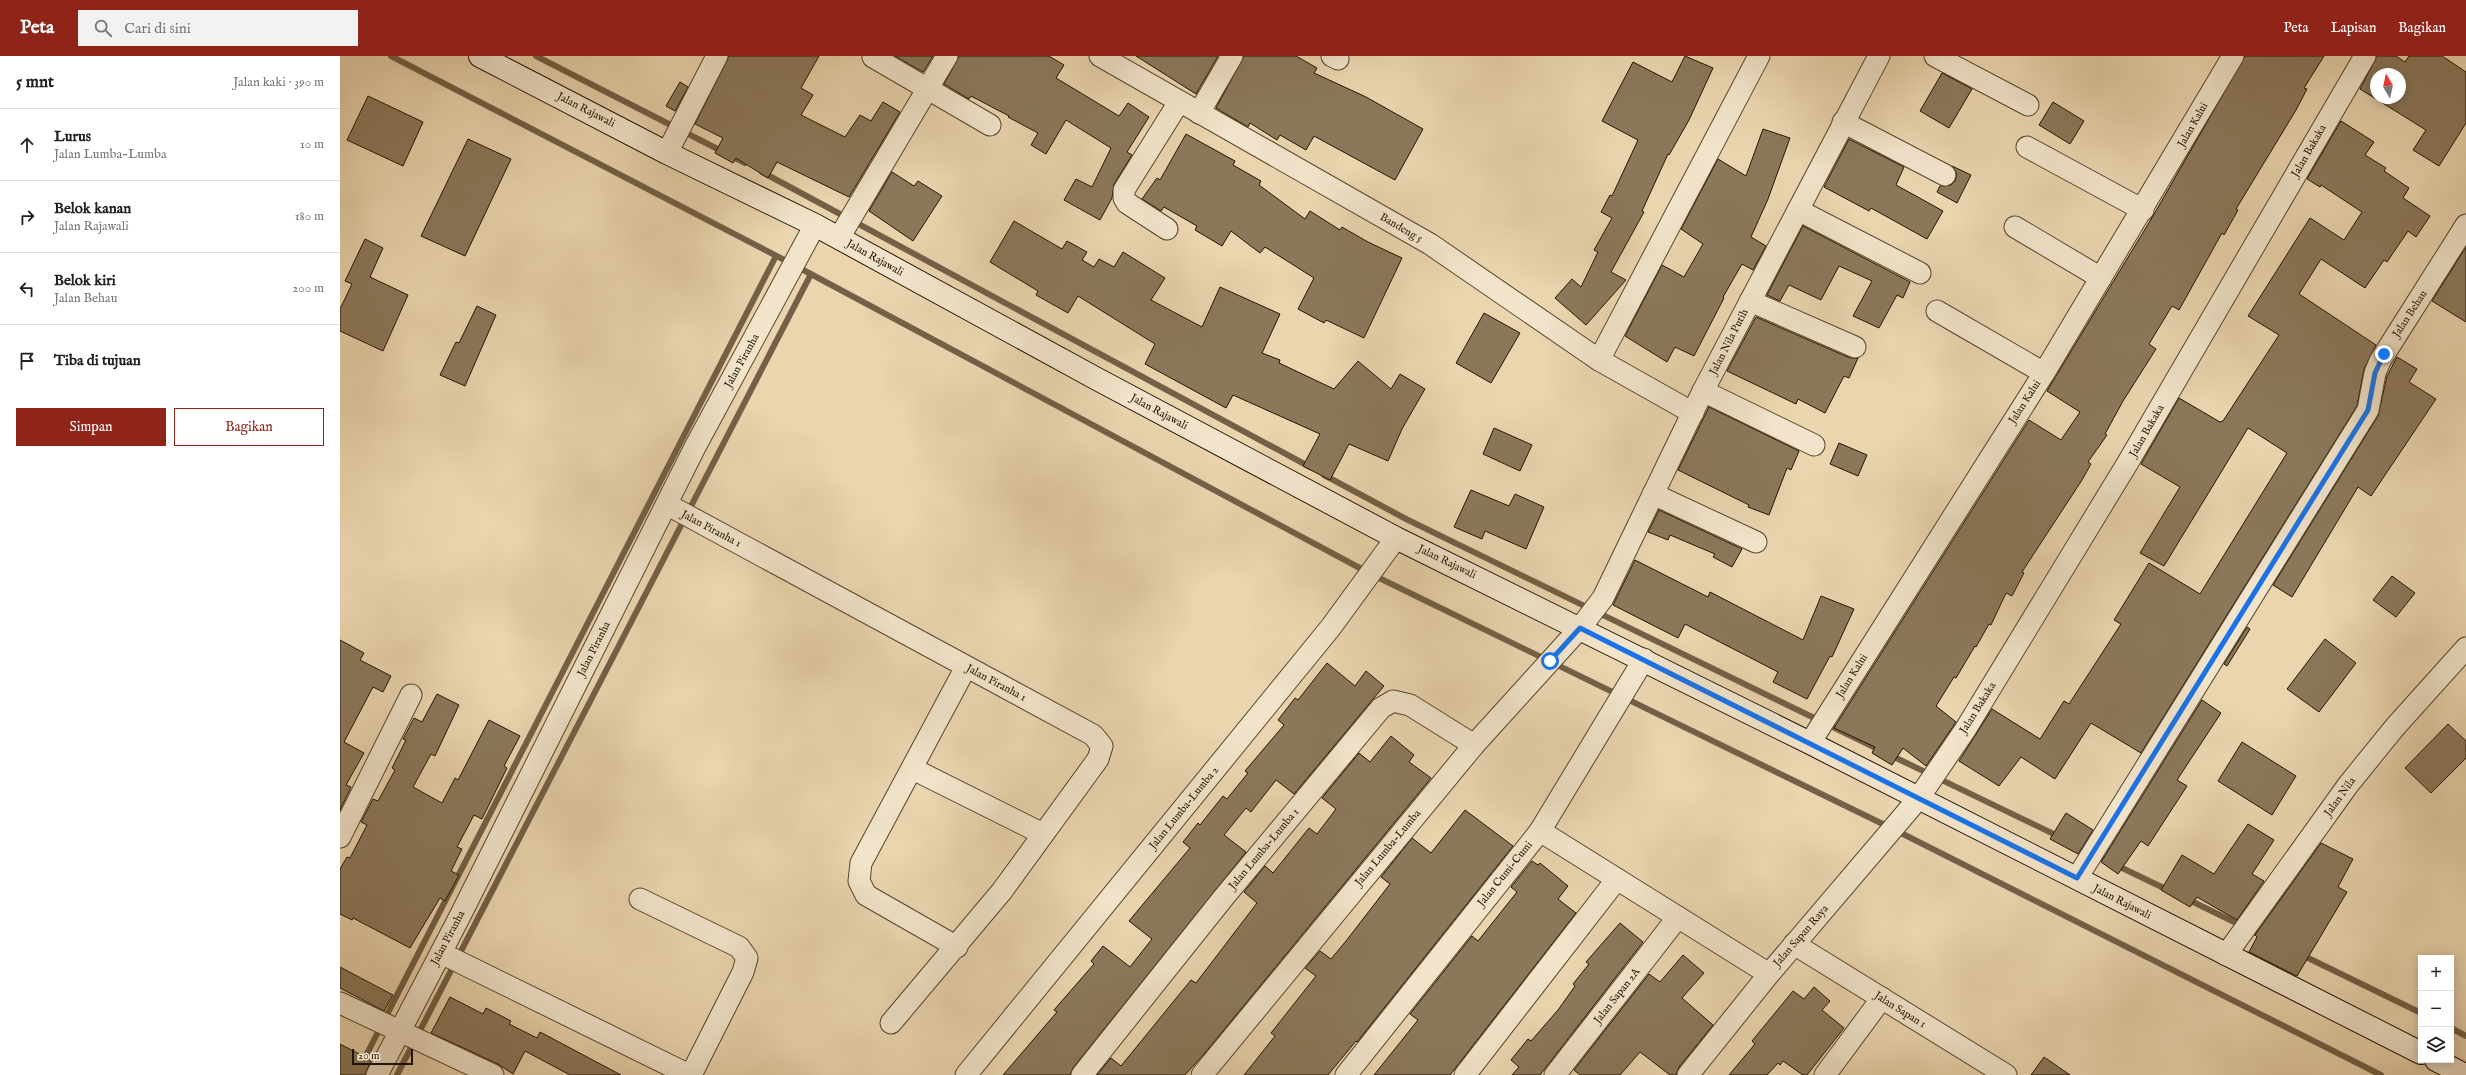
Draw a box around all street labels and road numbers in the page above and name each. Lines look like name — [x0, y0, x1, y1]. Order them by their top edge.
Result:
street label: Jalan Rajawali — [553, 89, 617, 131]
street label: Jalan Kalui — [2174, 100, 2211, 152]
street label: Jalan Bakaka — [2287, 122, 2330, 181]
street label: Bandeng 5 — [1377, 210, 1425, 246]
street label: Jalan Rajawali — [842, 236, 906, 279]
street label: Jalan Behau — [2388, 287, 2431, 342]
street label: Jalan Nila Putih — [1705, 307, 1752, 379]
street label: Jalan Piranha — [720, 331, 763, 392]
street label: Jalan Kalui — [2005, 377, 2044, 428]
street label: Jalan Rajawali — [1126, 390, 1190, 433]
street label: Jalan Bakaka — [2125, 402, 2168, 461]
street label: Jalan Piranha 1 — [677, 506, 743, 551]
street label: Jalan Rajawali — [1414, 541, 1479, 582]
street label: Jalan Piranha — [573, 619, 614, 680]
street label: Jalan Kalui — [1832, 651, 1871, 702]
street label: Jalan Piranha 1 — [962, 660, 1028, 705]
street label: Jalan Bakaka — [1956, 679, 2000, 738]
street label: Jalan Lumba-Lumba 2 — [1145, 764, 1222, 854]
street label: Jalan Nila — [2320, 774, 2359, 821]
street label: Jalan Lumba-Lumba 1 — [1225, 805, 1302, 894]
street label: Jalan Lumba-Lumba — [1351, 807, 1424, 891]
street label: Jalan Cumi-Cumi — [1473, 838, 1536, 911]
street label: Jalan Rajawali — [2089, 881, 2153, 923]
street label: Jalan Sapan Raya — [1769, 902, 1832, 971]
street label: Jalan Piranha — [427, 908, 468, 969]
street label: Jalan Sapan 2A — [1590, 965, 1643, 1028]
street label: Jalan Sapan 1 — [1870, 988, 1928, 1031]

